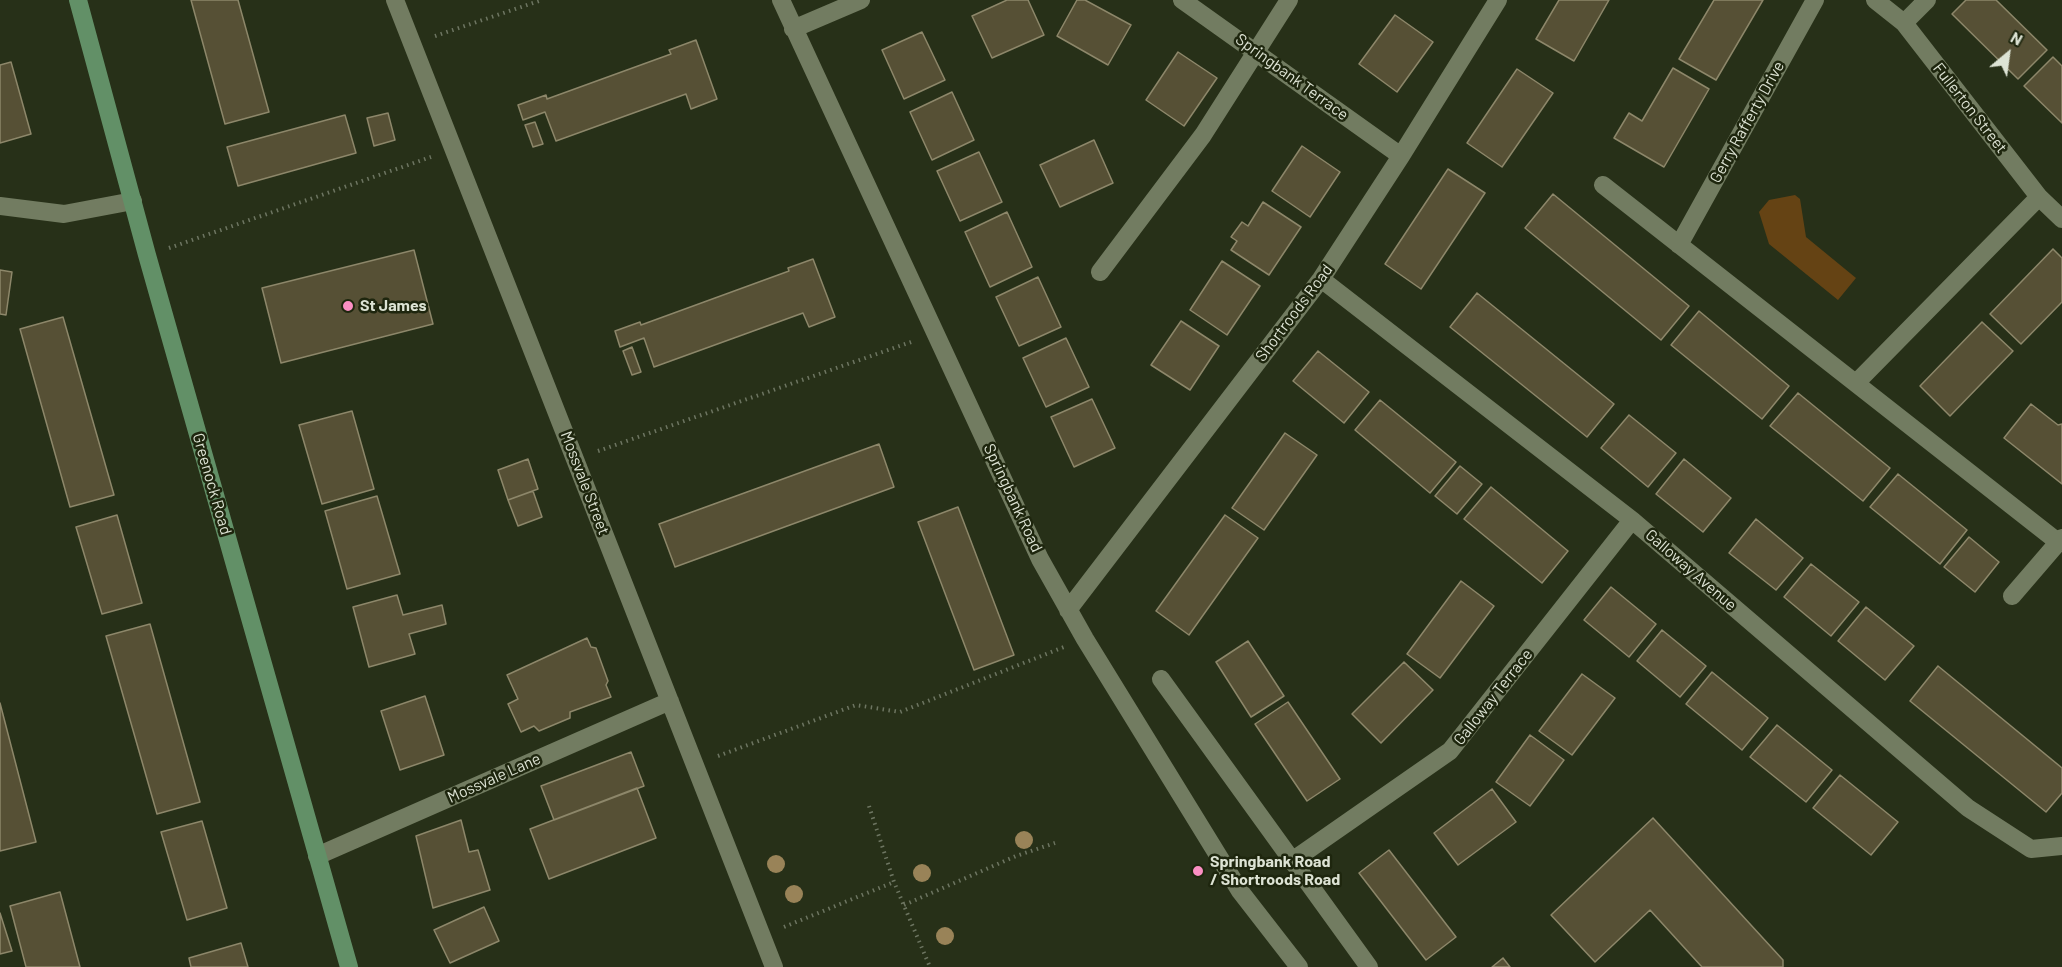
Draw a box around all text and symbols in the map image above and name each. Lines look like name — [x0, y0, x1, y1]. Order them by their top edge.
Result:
north arrow — [1978, 24, 2038, 84]
text: N — [2008, 27, 2026, 49]
street label: Springbank Terrace — [1232, 30, 1352, 124]
street label: Gerry Rafferty Drive — [1706, 58, 1788, 186]
street label: Fullerton Street — [1929, 59, 2011, 157]
street label: Shortroods Road — [1251, 261, 1337, 365]
place label: St James — [360, 296, 427, 316]
marker: St James — [341, 299, 355, 313]
street label: Mossvale Street — [556, 428, 614, 538]
street label: Greenock Road — [188, 431, 236, 537]
street label: Springbank Road — [979, 441, 1047, 555]
street label: Galloway Avenue — [1641, 525, 1741, 615]
street label: Galloway Terrace — [1449, 645, 1537, 749]
street label: Mossvale Lane — [444, 749, 544, 807]
place label: Springbank Road / Shortroods Road — [1210, 852, 1340, 890]
marker: Springbank Road / Shortroods Road — [1191, 864, 1205, 878]

